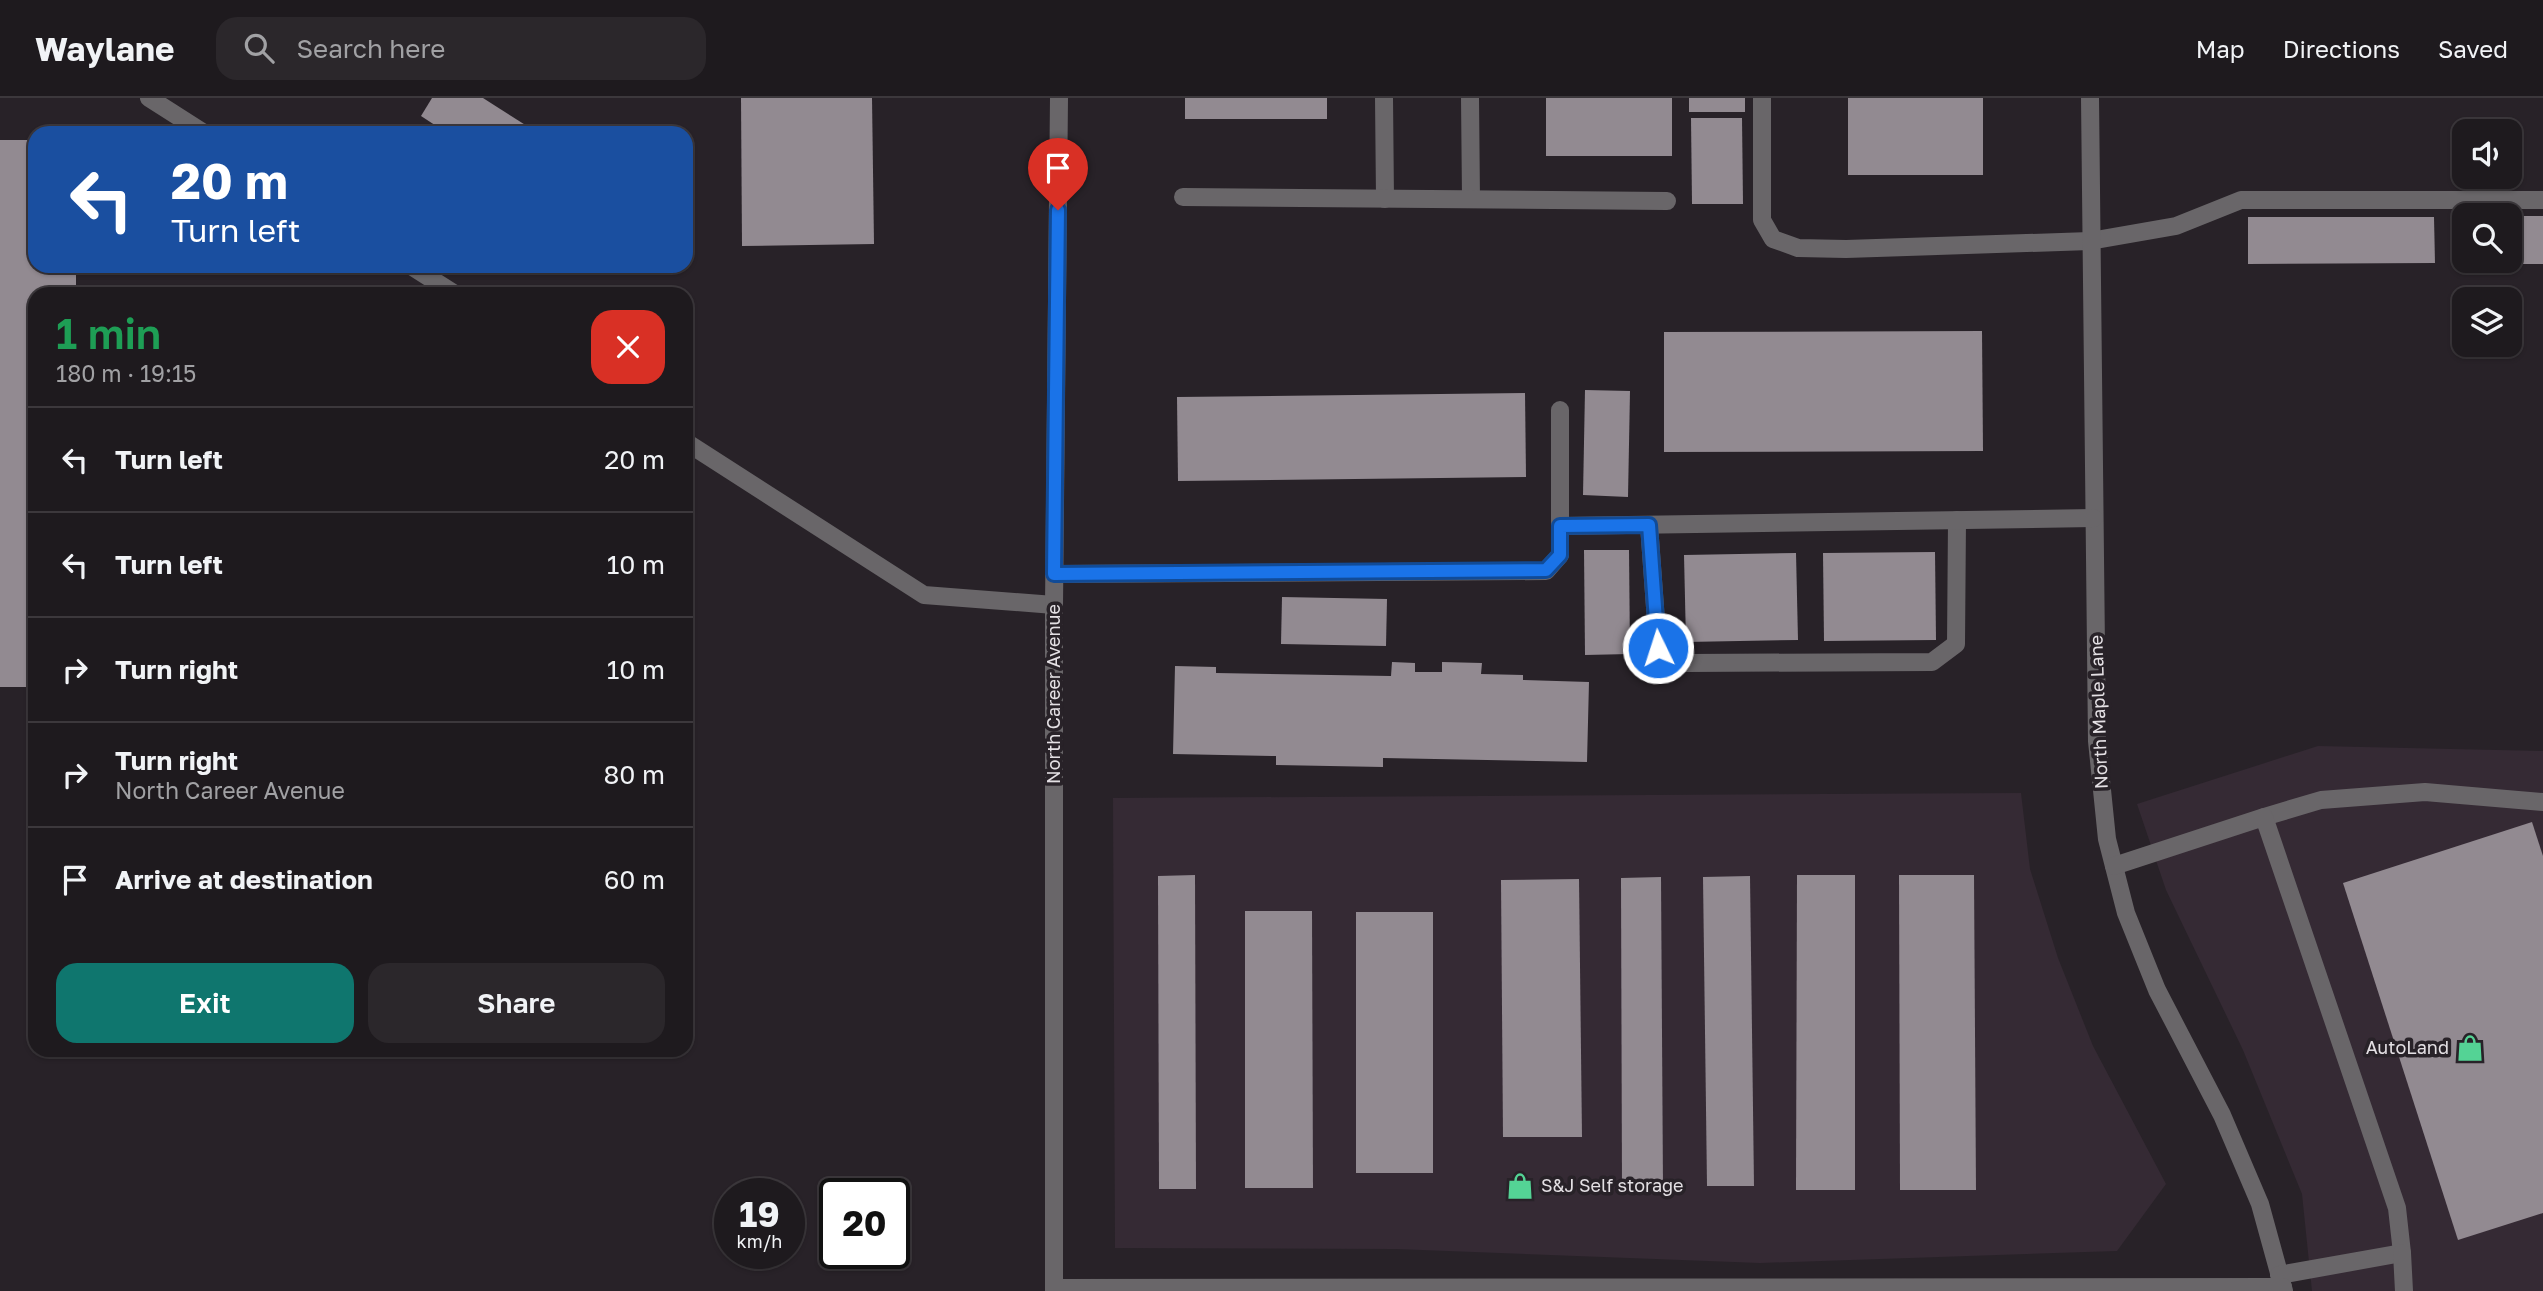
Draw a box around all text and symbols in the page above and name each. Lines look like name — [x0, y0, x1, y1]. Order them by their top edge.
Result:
search box — [216, 17, 706, 80]
text: Waylane — [35, 29, 174, 68]
icon: search — [240, 29, 278, 67]
text: Search here — [296, 33, 445, 64]
text: Map — [2196, 34, 2245, 63]
text: Directions — [2283, 34, 2400, 63]
text: Saved — [2438, 34, 2508, 63]
map controls — [2452, 119, 2522, 357]
button: sound — [2452, 119, 2522, 189]
pin — [1028, 138, 1088, 210]
icon: arrive — [1039, 149, 1077, 187]
text: 20 m — [171, 151, 288, 210]
icon: left — [56, 154, 147, 245]
button: search — [2452, 203, 2522, 273]
text: Turn left — [171, 211, 300, 249]
button: layers — [2452, 287, 2522, 357]
text: 1 min — [56, 308, 161, 358]
button: close — [591, 310, 665, 384]
text: 180 m · 19:15 — [56, 359, 196, 387]
icon: left — [56, 441, 94, 479]
text: Turn left — [115, 444, 223, 475]
text: 20 m — [604, 444, 665, 475]
icon: left — [56, 546, 94, 584]
text: Turn left — [115, 549, 223, 580]
text: 10 m — [607, 549, 665, 580]
street label: North Career Avenue — [1042, 604, 1064, 784]
position arrow — [1621, 611, 1695, 685]
street label: North Maple Lane — [2084, 635, 2112, 789]
icon: right — [56, 651, 94, 689]
text: Turn right — [115, 654, 238, 685]
text: 10 m — [607, 654, 665, 685]
text: Turn right — [115, 745, 238, 776]
icon: right — [56, 756, 94, 794]
text: 80 m — [604, 759, 665, 790]
text: North Career Avenue — [115, 776, 345, 804]
icon: arrive — [56, 861, 94, 899]
text: Arrive at destination — [115, 864, 373, 895]
text: 60 m — [604, 864, 665, 895]
button: Exit — [56, 963, 354, 1043]
button: Share — [368, 963, 665, 1043]
shop icon: AutoLand — [2455, 1033, 2485, 1063]
place label: AutoLand — [2366, 1036, 2449, 1058]
shop icon: S&J Self storage — [1505, 1171, 1535, 1201]
place label: S&J Self storage — [1541, 1174, 1684, 1196]
speed limit sign: 20 — [819, 1178, 910, 1269]
text: 19 — [739, 1193, 780, 1235]
text: km/h — [737, 1230, 782, 1252]

